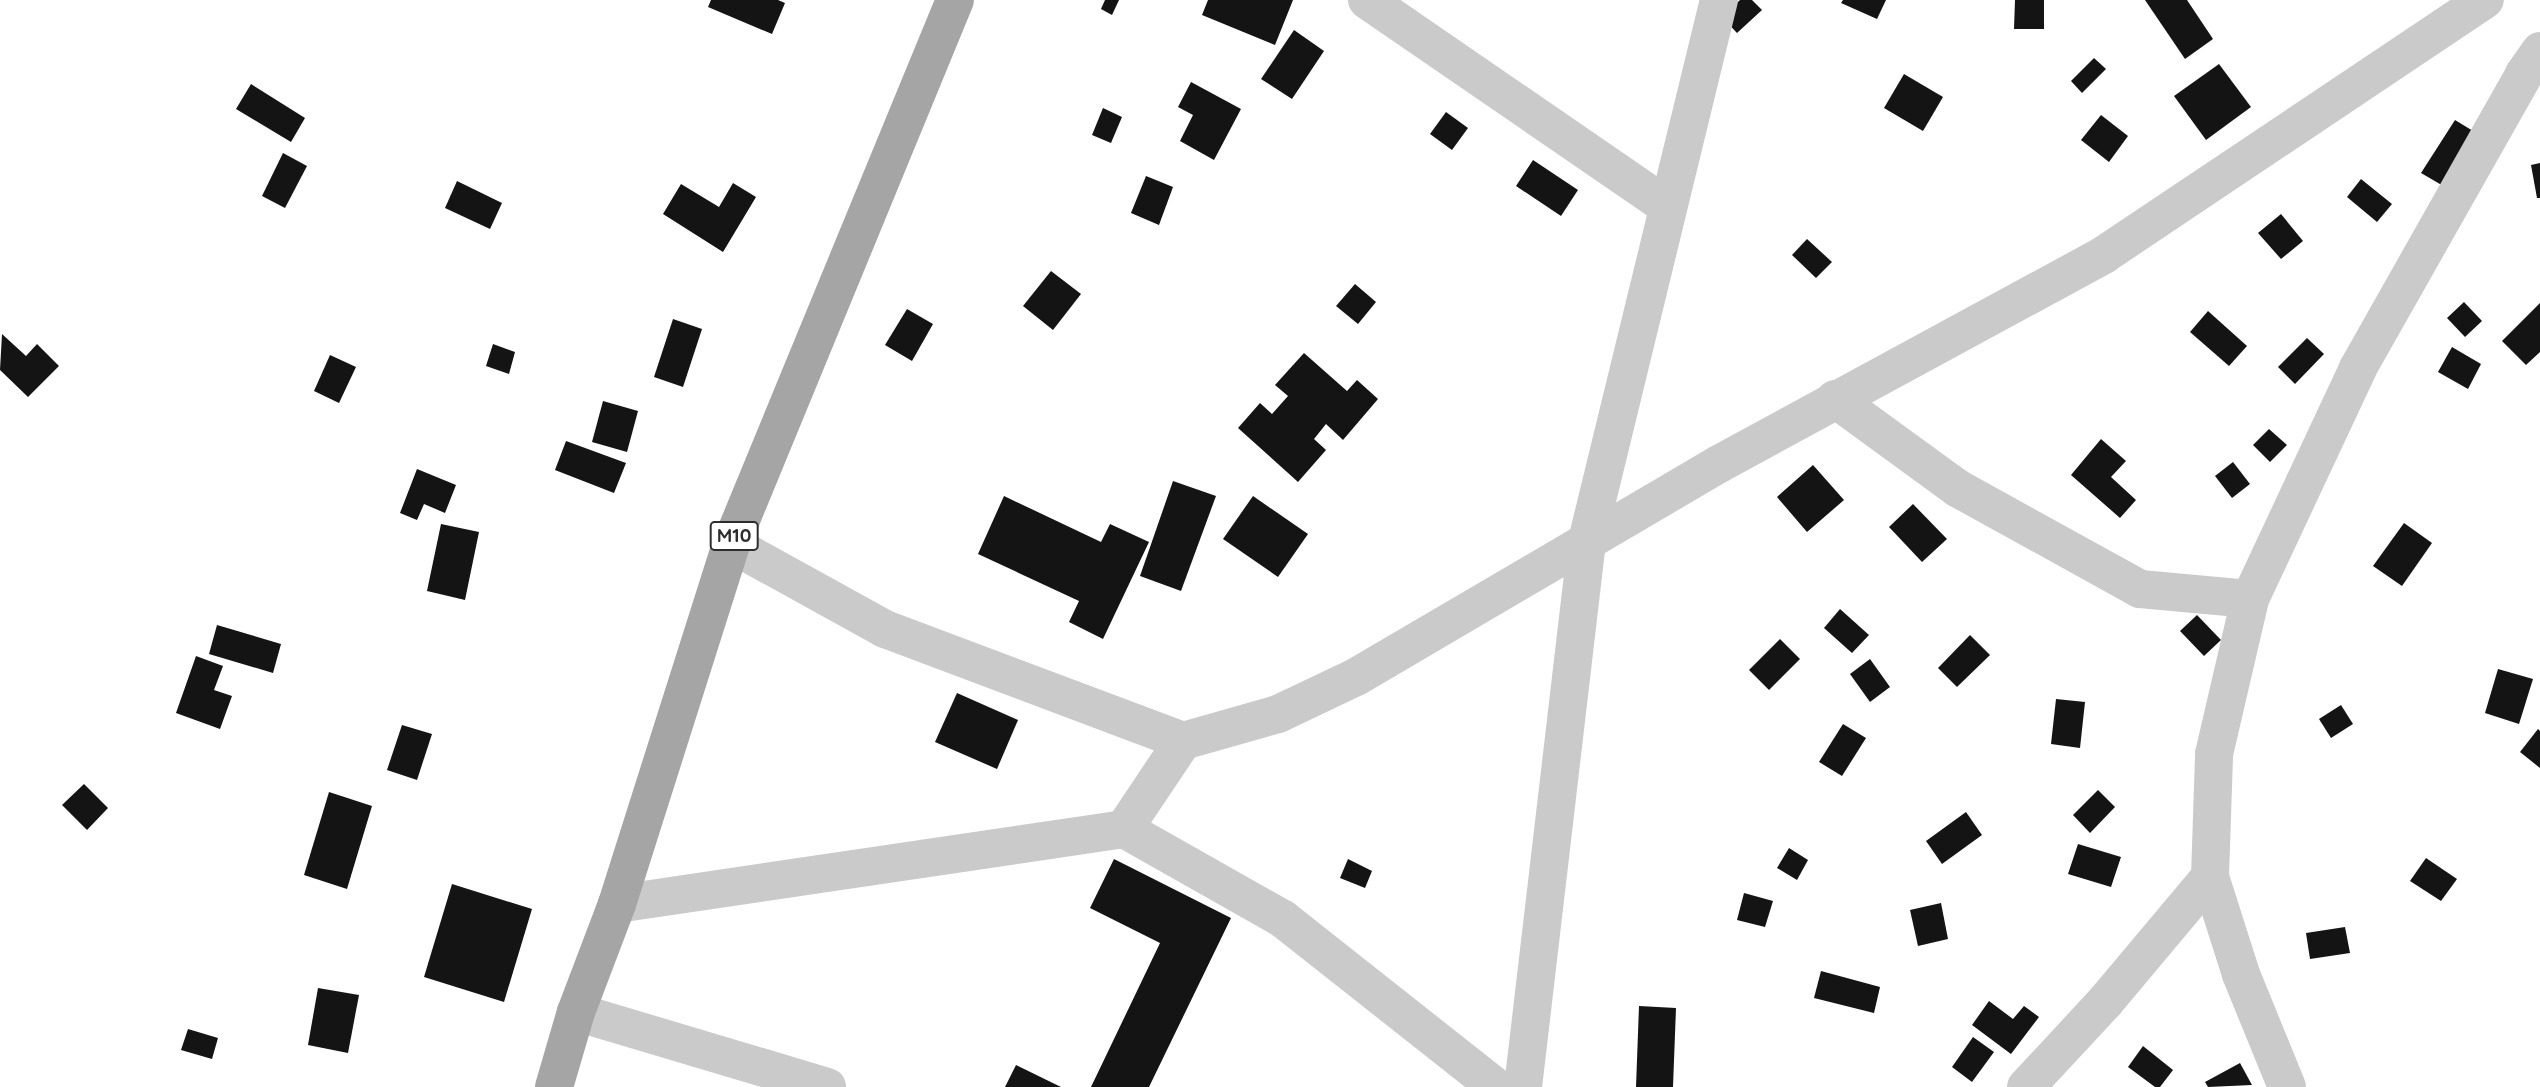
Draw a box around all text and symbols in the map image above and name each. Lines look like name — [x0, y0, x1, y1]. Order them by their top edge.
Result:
road number: M10 — [710, 520, 758, 552]

